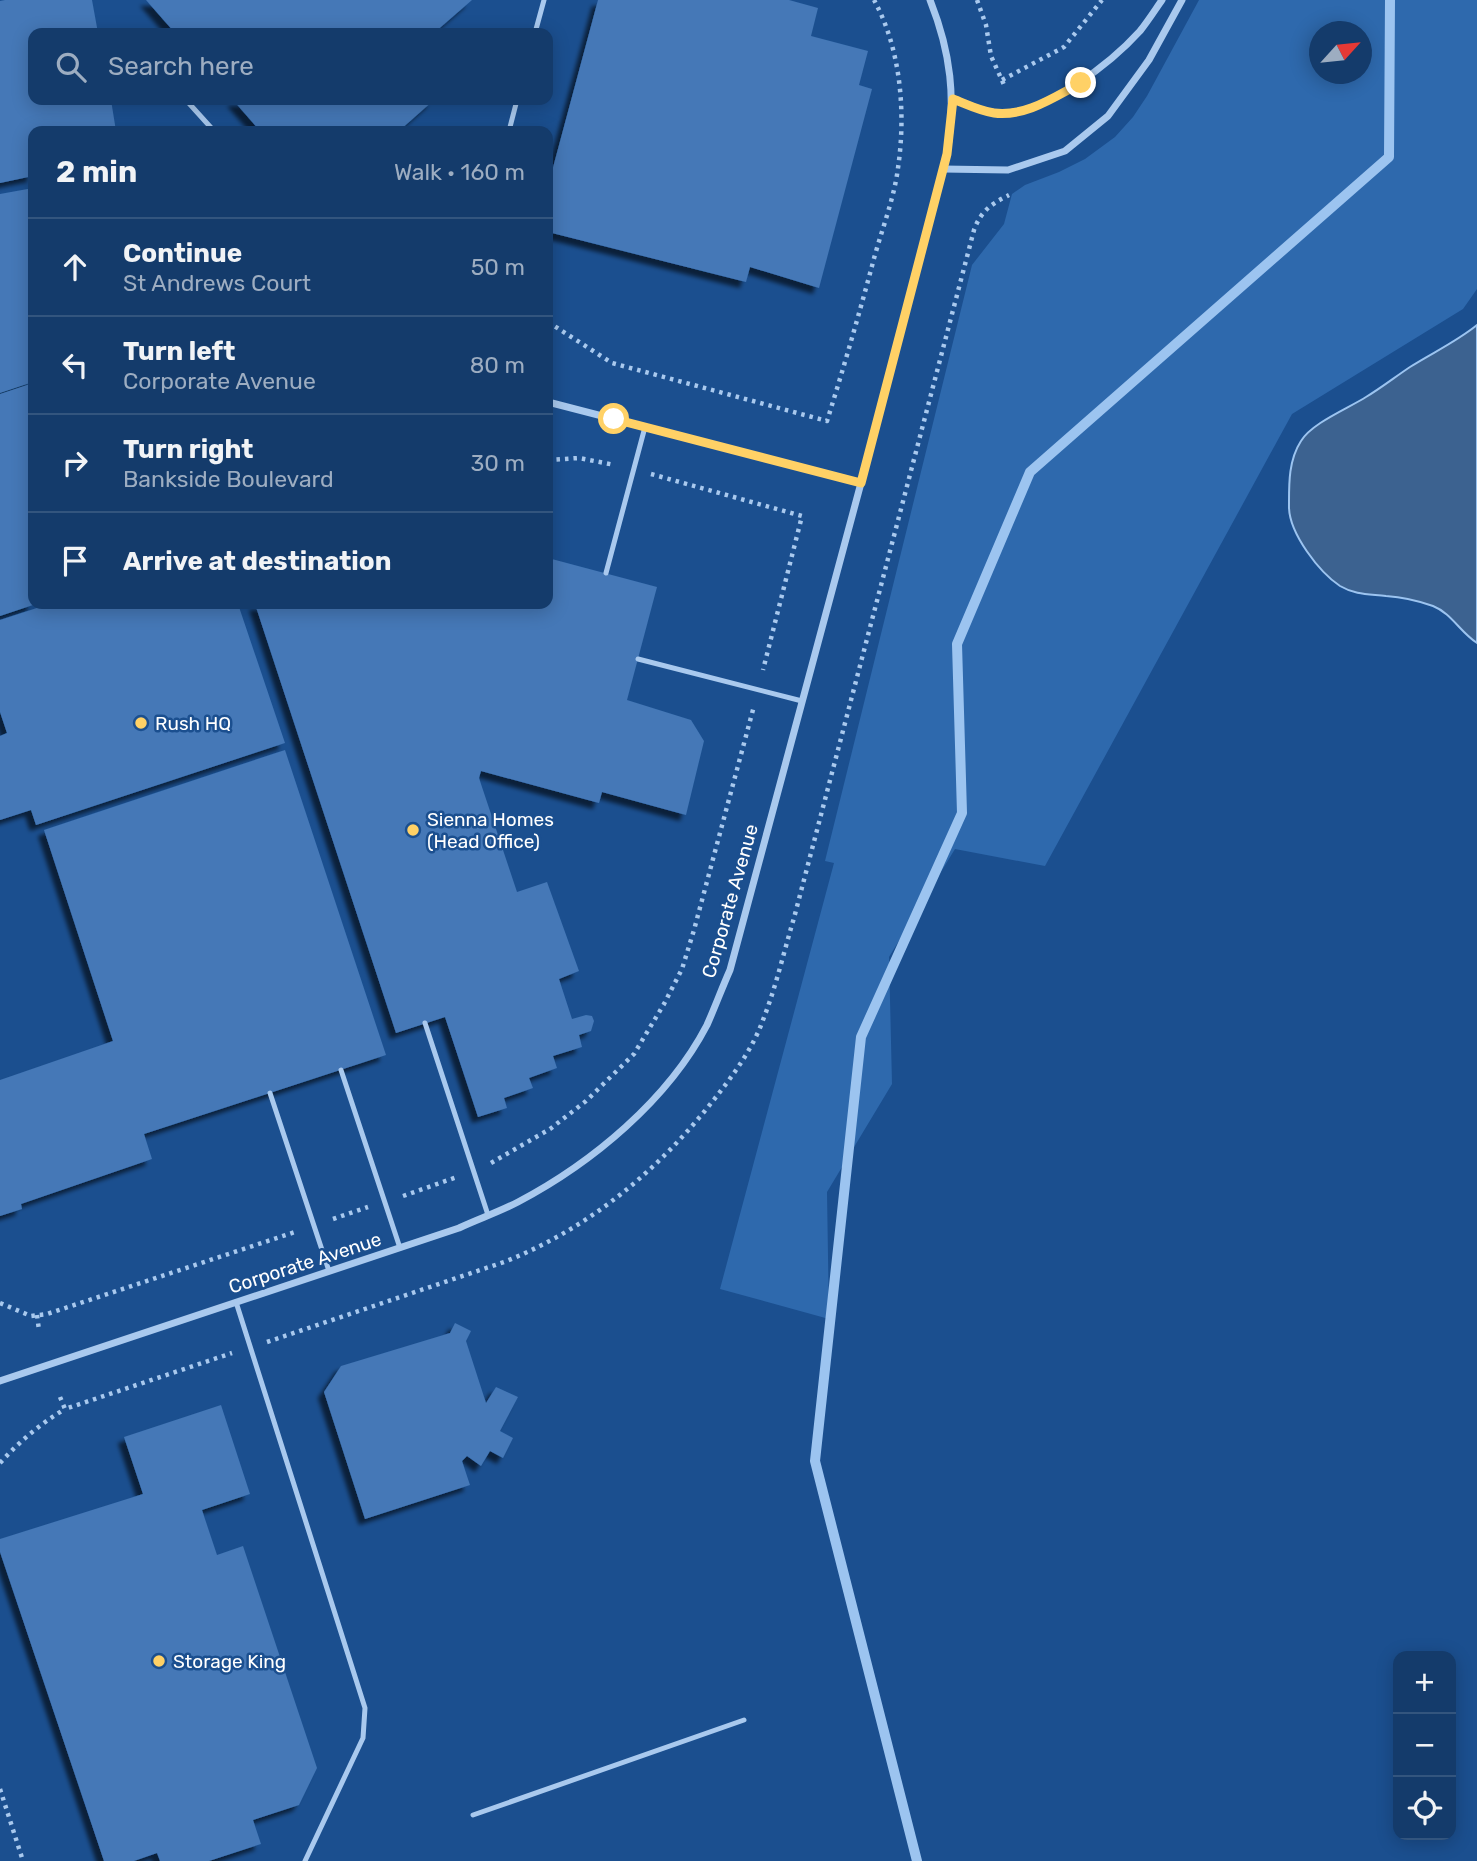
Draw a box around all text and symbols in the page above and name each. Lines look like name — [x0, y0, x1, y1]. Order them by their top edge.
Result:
north arrow — [1309, 21, 1372, 84]
search box — [28, 28, 553, 105]
icon: search — [52, 48, 90, 86]
text: Search here — [108, 51, 254, 82]
route end — [1065, 67, 1096, 98]
text: 2 min — [56, 154, 137, 190]
text: Walk · 160 m — [394, 158, 525, 186]
text: Continue — [123, 238, 242, 269]
icon: ahead — [56, 248, 94, 286]
text: 50 m — [471, 253, 525, 281]
text: St Andrews Court — [123, 269, 311, 297]
text: Turn left — [123, 336, 235, 367]
icon: left — [56, 346, 94, 384]
text: 80 m — [470, 351, 525, 379]
text: Corporate Avenue — [123, 367, 316, 395]
route start — [598, 403, 629, 434]
text: Turn right — [123, 434, 253, 465]
icon: right — [56, 444, 94, 482]
text: 30 m — [470, 449, 525, 477]
text: Bankside Boulevard — [123, 465, 334, 493]
icon: arrive — [56, 542, 94, 580]
text: Arrive at destination — [123, 546, 391, 577]
place label: Rush HQ — [155, 712, 231, 735]
marker: Rush HQ — [133, 715, 149, 731]
place label: Sienna Homes (Head Office) — [427, 808, 554, 853]
street label: Corporate Avenue — [697, 821, 763, 981]
marker: Sienna Homes (Head Office) — [405, 822, 421, 838]
street label: Corporate Avenue — [226, 1227, 384, 1299]
place label: Storage King — [173, 1650, 286, 1673]
map controls — [1393, 1651, 1456, 1840]
button: + — [1393, 1651, 1456, 1714]
marker: Storage King — [151, 1653, 167, 1669]
button: − — [1393, 1714, 1456, 1777]
button: locate — [1393, 1777, 1456, 1840]

